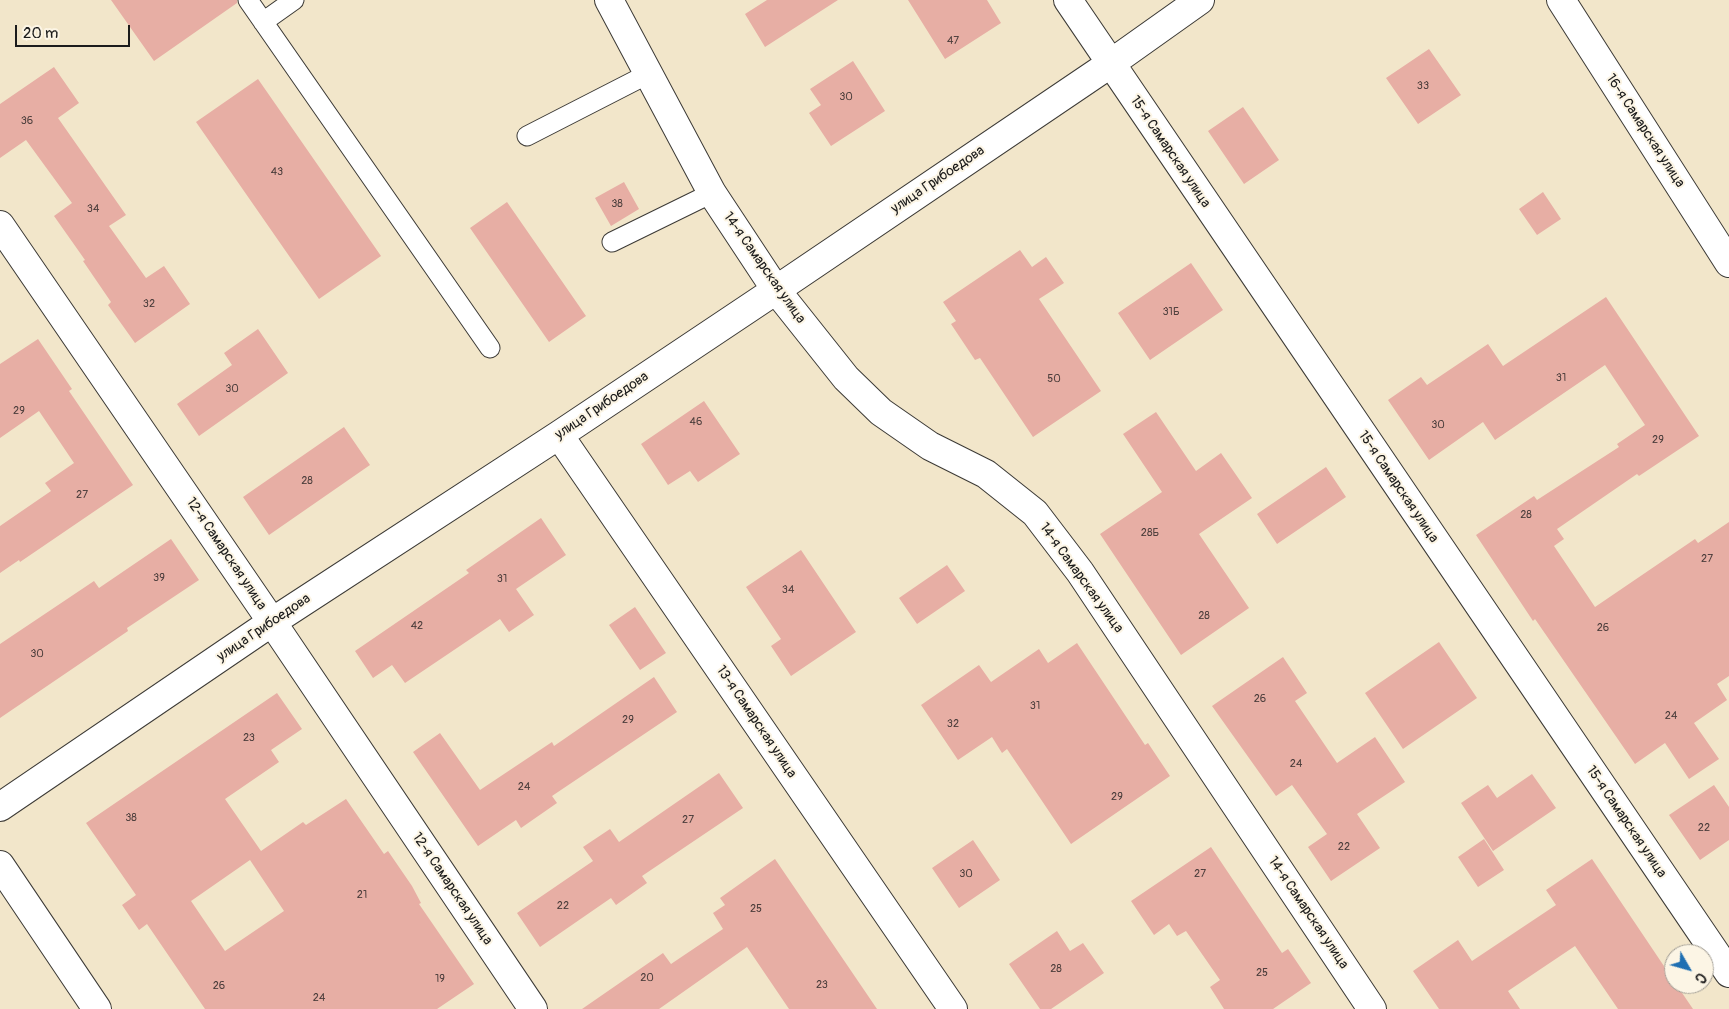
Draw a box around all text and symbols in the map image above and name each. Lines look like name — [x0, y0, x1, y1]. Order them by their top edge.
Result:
scale bar — [18, 15, 132, 47]
text: 20 m — [23, 24, 58, 43]
house number: 47 — [947, 34, 959, 48]
street label: 16-я Самарская улица — [1602, 71, 1688, 191]
house number: 33 — [1417, 79, 1429, 93]
house number: 30 — [839, 90, 853, 104]
street label: 15-я Самарская улица — [1126, 93, 1214, 211]
house number: 36 — [21, 114, 33, 128]
street label: улица Грибоедова — [888, 143, 988, 217]
house number: 43 — [271, 165, 283, 179]
house number: 38 — [611, 197, 623, 211]
house number: 34 — [87, 202, 99, 216]
street label: 14-я Самарская улица — [719, 209, 809, 327]
house number: 32 — [143, 297, 155, 311]
house number: 31Б — [1162, 305, 1180, 319]
street label: улица Грибоедова — [552, 369, 652, 443]
house number: 31 — [1556, 371, 1566, 385]
house number: 50 — [1047, 372, 1061, 386]
house number: 30 — [225, 382, 239, 396]
house number: 29 — [13, 404, 25, 418]
house number: 46 — [690, 415, 702, 429]
house number: 30 — [1431, 418, 1445, 432]
street label: 15-я Самарская улица — [1354, 428, 1442, 546]
house number: 29 — [1652, 433, 1664, 447]
house number: 28 — [301, 474, 313, 488]
house number: 27 — [76, 488, 88, 502]
street label: 12-я Самарская улица — [182, 495, 270, 613]
house number: 28 — [1520, 508, 1532, 522]
street label: 14-я Самарская улица — [1035, 520, 1127, 636]
house number: 28Б — [1141, 526, 1159, 540]
house number: 27 — [1701, 552, 1713, 566]
house number: 39 — [153, 571, 165, 585]
house number: 31 — [497, 572, 507, 586]
house number: 34 — [782, 583, 794, 597]
street label: улица Грибоедова — [214, 591, 314, 665]
house number: 28 — [1198, 609, 1210, 623]
house number: 42 — [411, 619, 423, 633]
house number: 26 — [1597, 621, 1609, 635]
house number: 30 — [30, 647, 44, 661]
street label: 13-я Самарская улица — [712, 663, 800, 781]
house number: 26 — [1254, 692, 1266, 706]
house number: 31 — [1030, 699, 1040, 713]
house number: 24 — [1665, 709, 1677, 723]
house number: 29 — [622, 713, 634, 727]
house number: 32 — [947, 717, 959, 731]
house number: 23 — [243, 731, 255, 745]
house number: 24 — [1290, 757, 1302, 771]
street label: 15-я Самарская улица — [1582, 763, 1670, 881]
house number: 24 — [518, 780, 530, 794]
house number: 29 — [1111, 790, 1123, 804]
house number: 38 — [125, 811, 137, 825]
house number: 27 — [682, 813, 694, 827]
house number: 22 — [1698, 821, 1710, 835]
street label: 12-я Самарская улица — [408, 830, 496, 948]
house number: 22 — [1338, 840, 1350, 854]
street label: 14-я Самарская улица — [1264, 854, 1352, 972]
house number: 30 — [959, 867, 973, 881]
house number: 27 — [1194, 867, 1206, 881]
house number: 21 — [357, 888, 367, 902]
house number: 22 — [557, 899, 569, 913]
house number: 25 — [750, 902, 762, 916]
north arrow — [1664, 944, 1714, 994]
house number: 28 — [1050, 962, 1062, 976]
house number: 25 — [1256, 966, 1268, 980]
text: С — [1691, 969, 1710, 987]
house number: 20 — [640, 971, 654, 985]
house number: 19 — [435, 972, 445, 986]
house number: 23 — [816, 978, 828, 992]
house number: 26 — [213, 979, 225, 993]
house number: 24 — [313, 991, 325, 1005]

